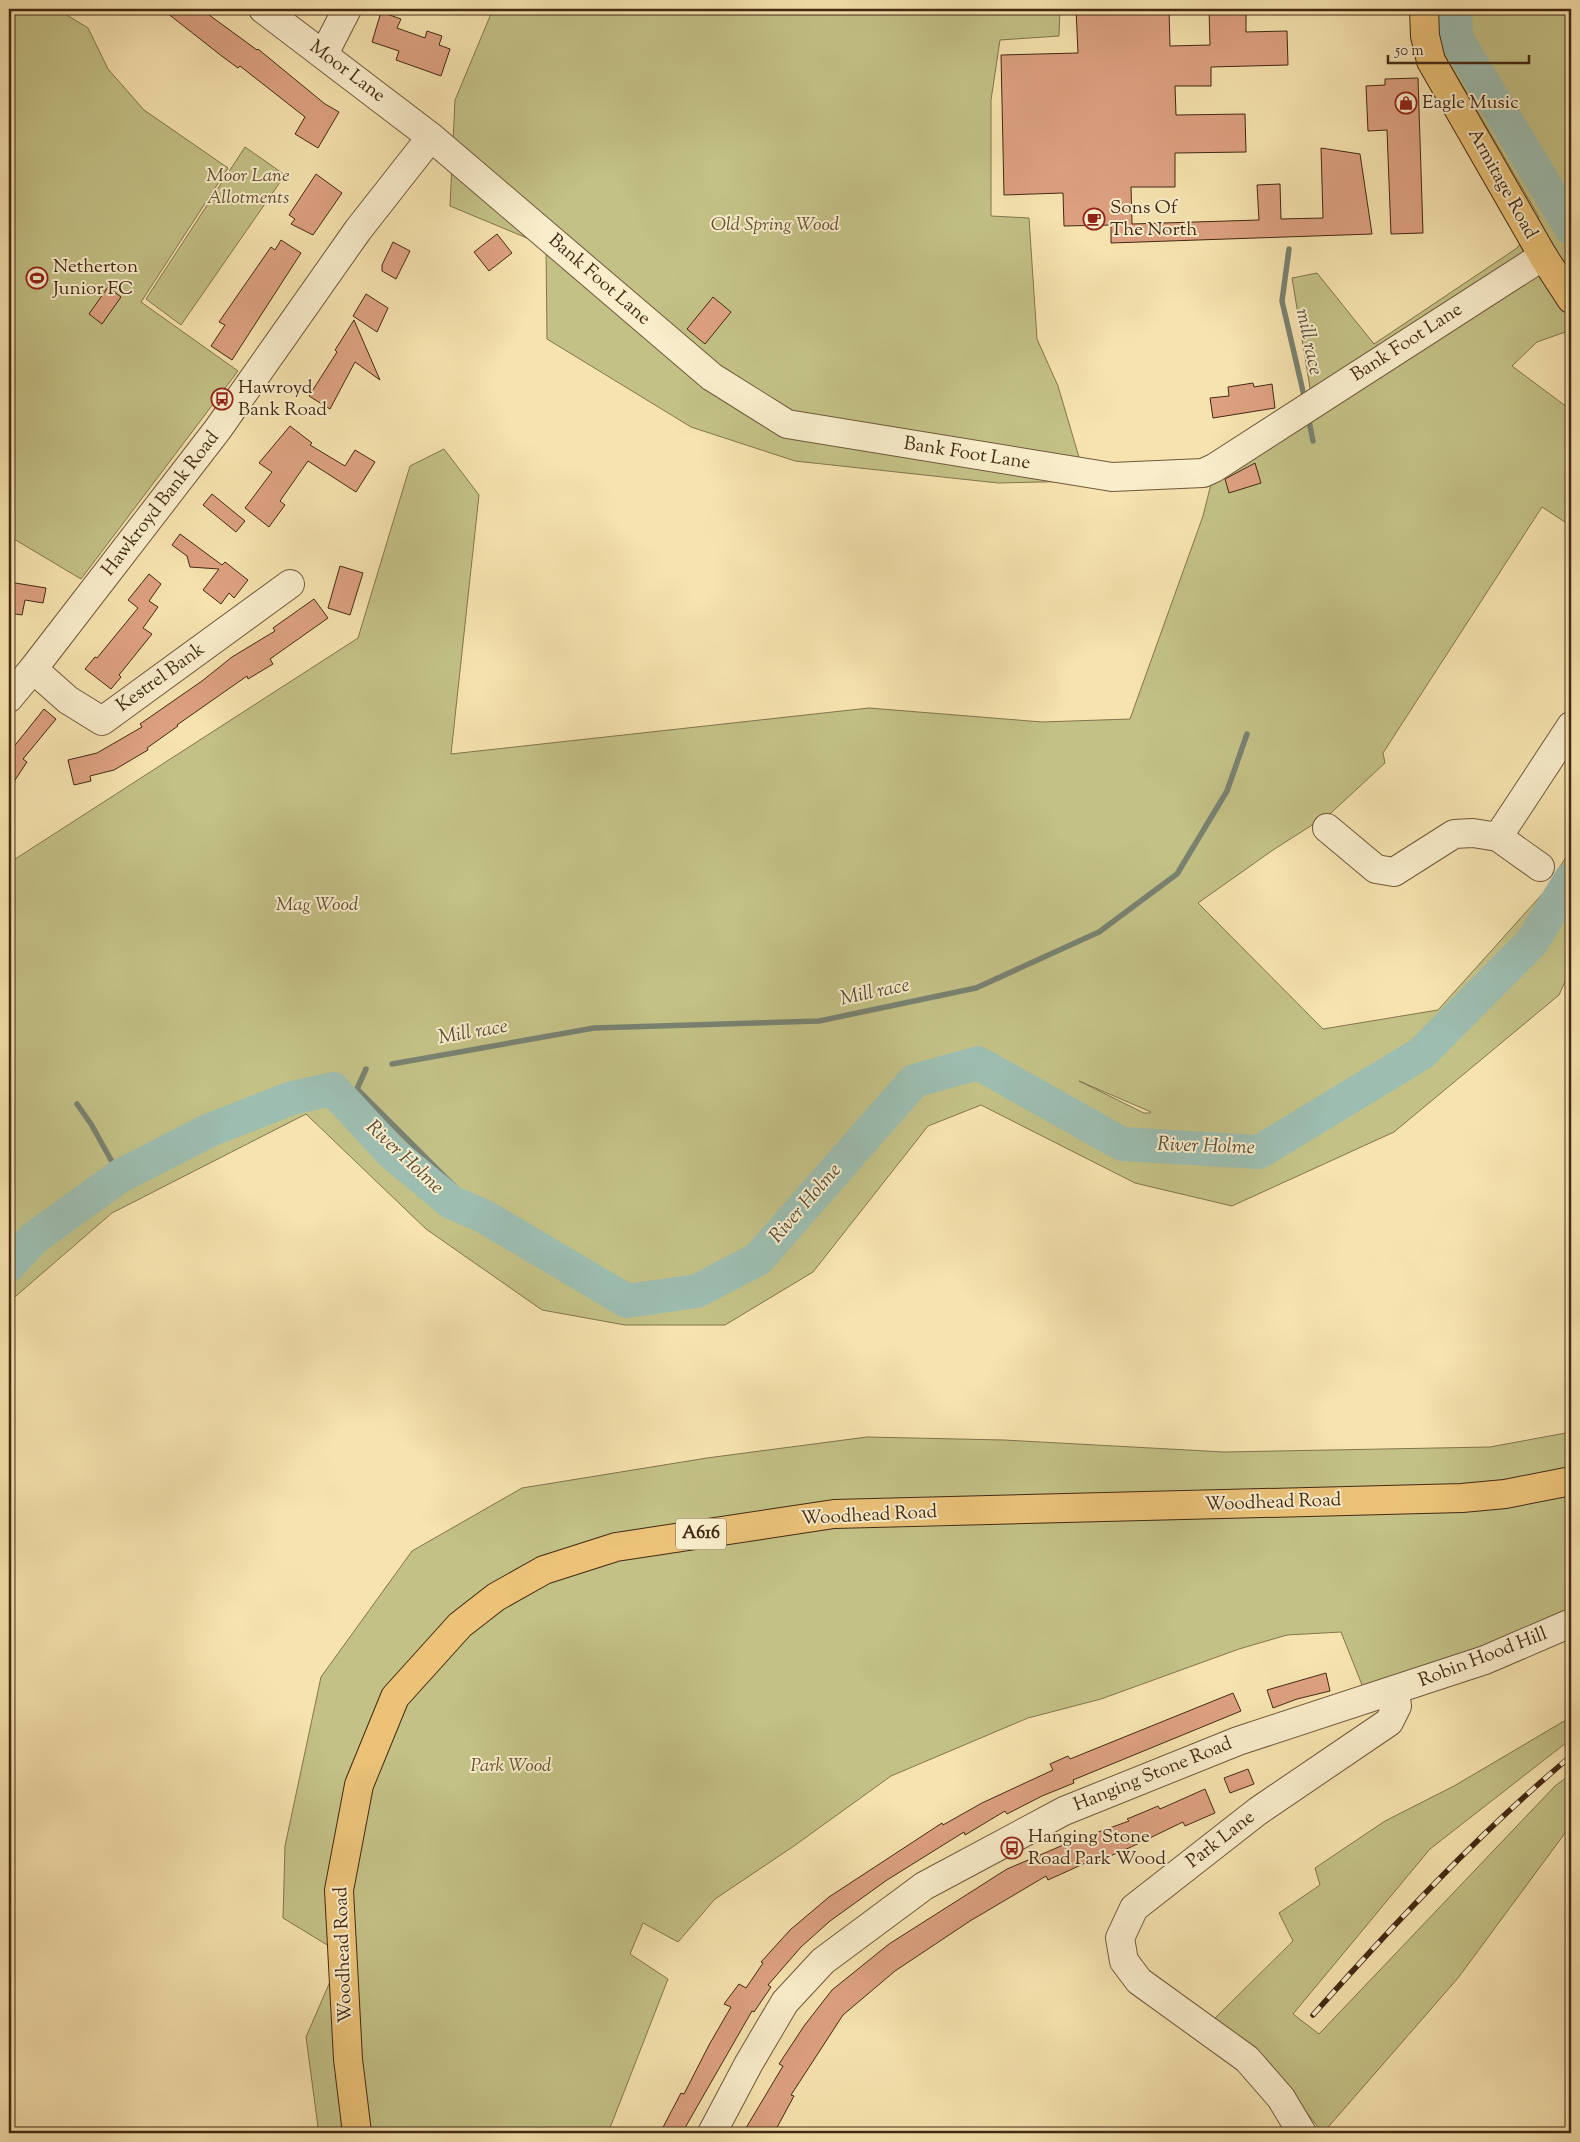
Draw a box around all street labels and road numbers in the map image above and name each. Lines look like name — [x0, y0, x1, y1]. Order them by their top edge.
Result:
street label: Moor Lane — [303, 34, 391, 110]
street label: Armitage Road — [1460, 124, 1544, 245]
street label: Bank Foot Lane — [542, 228, 656, 332]
street label: Bank Foot Lane — [1346, 297, 1468, 389]
street label: Hawkroyd Bank Road — [96, 426, 226, 582]
street label: Bank Foot Lane — [902, 431, 1032, 477]
street label: Kestrel Bank — [111, 636, 211, 719]
street label: Woodhead Road — [1204, 1487, 1342, 1519]
street label: Woodhead Road — [800, 1499, 938, 1533]
road number: A616 — [676, 1518, 726, 1550]
street label: Robin Hood Hill — [1415, 1621, 1551, 1695]
street label: Hanging Stone Road — [1070, 1731, 1237, 1819]
street label: Park Lane — [1181, 1804, 1261, 1875]
street label: Woodhead Road — [328, 1886, 360, 2024]

